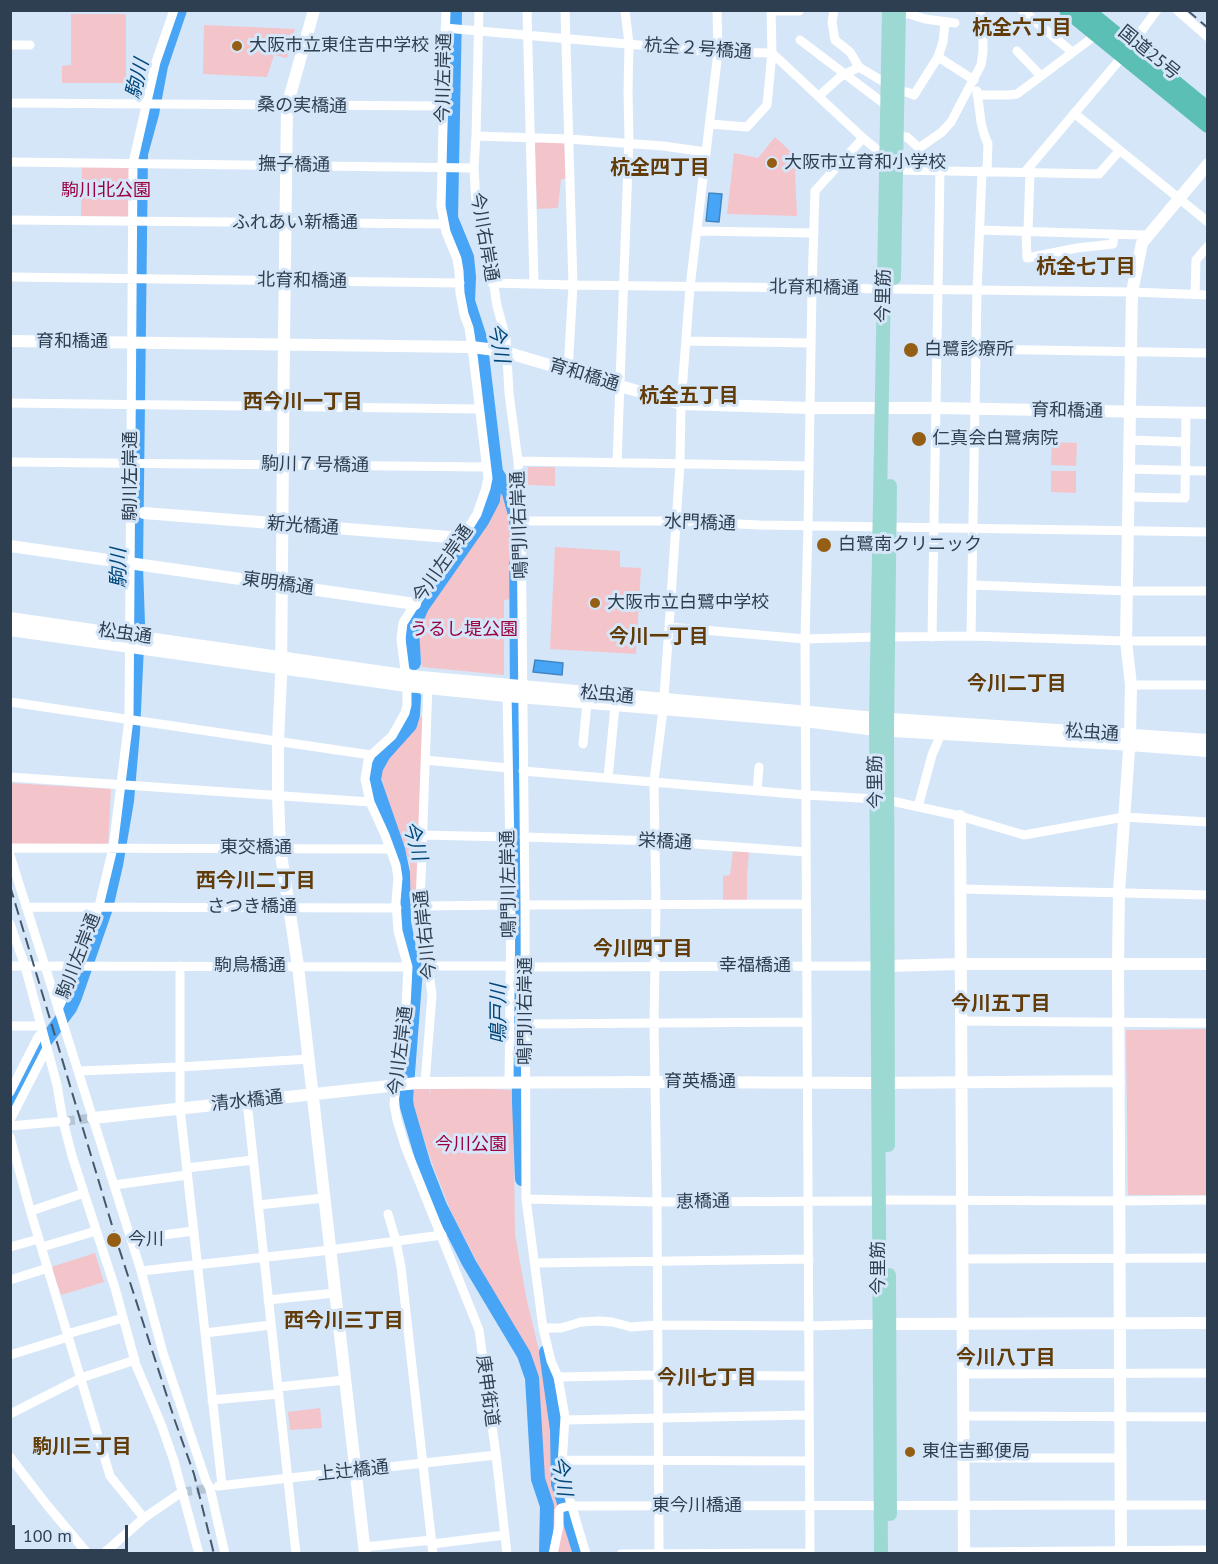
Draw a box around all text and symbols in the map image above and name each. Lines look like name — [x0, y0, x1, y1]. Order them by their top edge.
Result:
district label: 杭全六丁目 — [972, 16, 1072, 40]
street label: 国道25号 — [1114, 21, 1184, 85]
street label: 今川左岸通 — [432, 33, 456, 123]
street label: 杭全２号橋通 — [643, 34, 753, 64]
place label: 大阪市立東住吉中学校 — [249, 35, 429, 57]
marker: 大阪市立東住吉中学校 — [230, 39, 244, 53]
water label: 駒川 — [122, 57, 154, 101]
street label: 桑の実橋通 — [257, 94, 347, 118]
place label: 大阪市立育和小学校 — [784, 152, 946, 174]
street label: 撫子橋通 — [258, 154, 330, 176]
district label: 杭全四丁目 — [610, 156, 710, 180]
marker: 大阪市立育和小学校 — [765, 156, 779, 170]
park label: 駒川北公園 — [61, 180, 151, 202]
street label: 今川右岸通 — [466, 191, 502, 283]
street label: ふれあい新橋通 — [232, 212, 358, 234]
district label: 杭全七丁目 — [1036, 255, 1136, 279]
street label: 北育和橋通 — [257, 269, 347, 293]
street label: 今里筋 — [873, 269, 895, 323]
street label: 北育和橋通 — [769, 276, 859, 300]
water label: 今川 — [482, 321, 514, 365]
street label: 育和橋通 — [36, 331, 108, 353]
place label: 白鷺診療所 — [924, 339, 1014, 361]
marker: 白鷺診療所 — [902, 341, 920, 359]
street label: 育和橋通 — [546, 354, 622, 396]
district label: 杭全五丁目 — [639, 384, 739, 408]
district label: 西今川一丁目 — [243, 390, 363, 414]
street label: 育和橋通 — [1031, 400, 1103, 422]
place label: 仁真会白鷺病院 — [932, 428, 1058, 450]
marker: 仁真会白鷺病院 — [910, 430, 928, 448]
street label: 駒川左岸通 — [120, 431, 142, 521]
street label: 駒川７号橋通 — [261, 453, 369, 477]
street label: 鳴門川右岸通 — [507, 471, 533, 579]
street label: 水門橋通 — [664, 511, 736, 535]
street label: 新光橋通 — [266, 513, 340, 539]
street label: 今川左岸通 — [408, 521, 478, 607]
place label: 白鷺南クリニック — [838, 534, 982, 556]
marker: 白鷺南クリニック — [815, 536, 833, 554]
water label: 駒川 — [107, 548, 131, 588]
street label: 東明橋通 — [241, 568, 315, 600]
place label: 大阪市立白鷺中学校 — [607, 592, 769, 614]
marker: 大阪市立白鷺中学校 — [588, 596, 602, 610]
park label: うるし堤公園 — [410, 619, 518, 641]
street label: 松虫通 — [97, 620, 153, 648]
district label: 今川一丁目 — [609, 625, 709, 649]
district label: 今川二丁目 — [967, 672, 1067, 696]
street label: 松虫通 — [579, 682, 635, 708]
street label: 松虫通 — [1064, 720, 1120, 746]
street label: 今里筋 — [865, 755, 887, 809]
water label: 今川 — [397, 818, 431, 864]
street label: 鳴門川左岸通 — [497, 830, 521, 938]
street label: 栄橋通 — [637, 830, 693, 854]
street label: 東交橋通 — [220, 837, 292, 859]
district label: 西今川二丁目 — [196, 869, 316, 893]
street label: 今川右岸通 — [411, 889, 441, 981]
street label: さつき橋通 — [207, 896, 297, 918]
street label: 駒川左岸通 — [53, 910, 105, 1002]
district label: 今川四丁目 — [593, 937, 693, 961]
street label: 駒鳥橋通 — [214, 955, 286, 977]
street label: 幸福橋通 — [719, 955, 791, 977]
street label: 鳴門川右岸通 — [515, 957, 537, 1065]
water label: 鳴戸川 — [487, 984, 511, 1044]
district label: 今川五丁目 — [951, 992, 1051, 1016]
street label: 今川左岸通 — [385, 1005, 417, 1097]
street label: 育英橋通 — [664, 1071, 736, 1093]
street label: 清水橋通 — [210, 1086, 284, 1116]
park label: 今川公園 — [435, 1134, 507, 1156]
street label: 恵橋通 — [676, 1191, 730, 1213]
place label: 今川 — [128, 1229, 164, 1251]
marker: 今川 — [105, 1231, 123, 1249]
street label: 今里筋 — [868, 1241, 890, 1295]
district label: 西今川三丁目 — [284, 1309, 404, 1333]
district label: 今川八丁目 — [956, 1346, 1056, 1370]
street label: 庚申街道 — [471, 1354, 503, 1428]
district label: 今川七丁目 — [657, 1366, 757, 1390]
district label: 駒川三丁目 — [32, 1435, 132, 1459]
place label: 東住吉郵便局 — [922, 1441, 1030, 1463]
marker: 東住吉郵便局 — [903, 1445, 917, 1459]
water label: 今川 — [546, 1454, 576, 1498]
street label: 上辻橋通 — [316, 1456, 390, 1486]
street label: 東今川橋通 — [652, 1495, 742, 1517]
scale bar — [15, 1513, 130, 1551]
text: 100 m — [23, 1524, 72, 1547]

